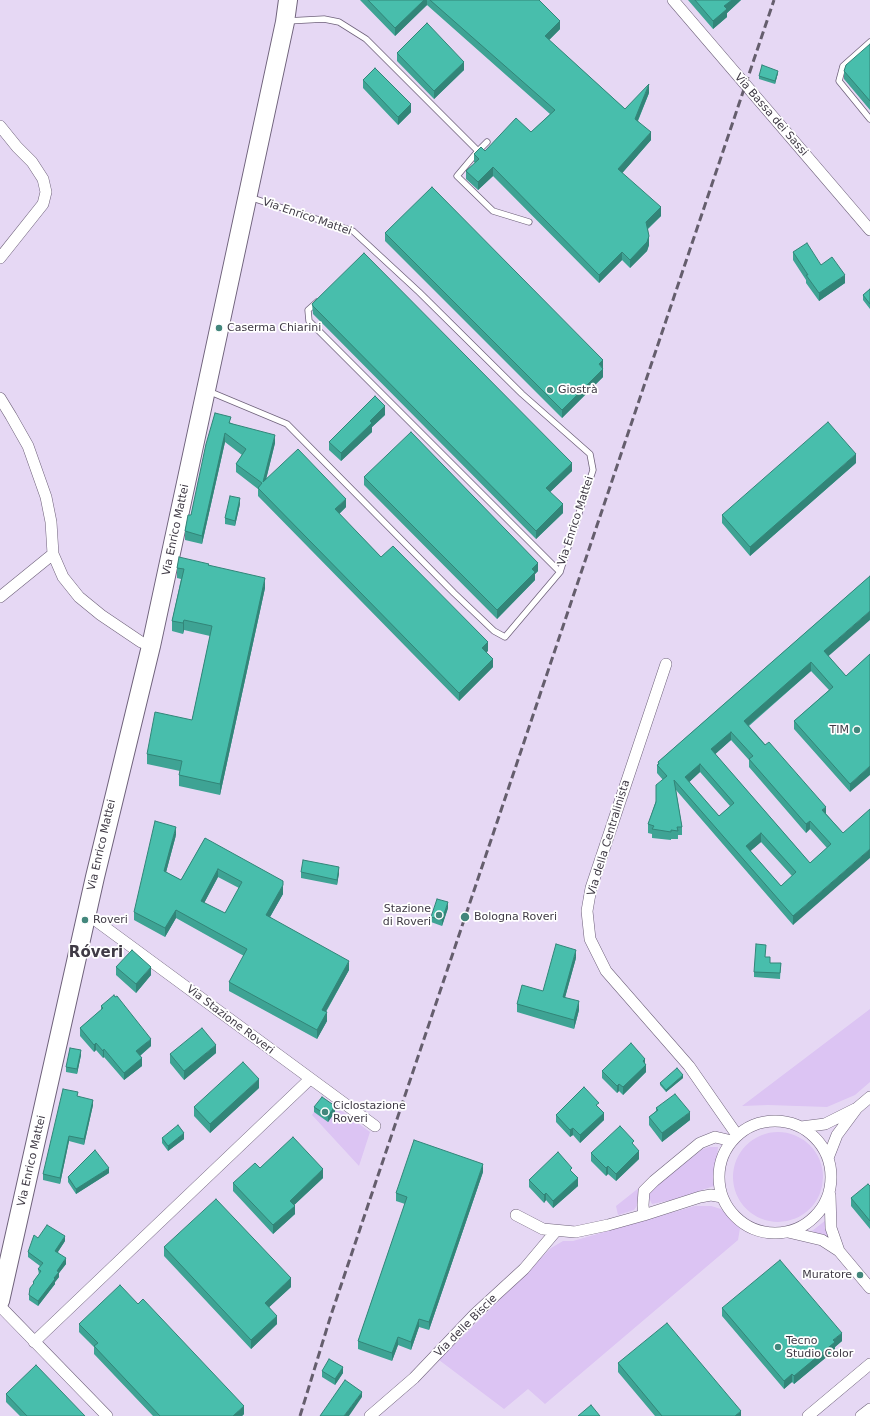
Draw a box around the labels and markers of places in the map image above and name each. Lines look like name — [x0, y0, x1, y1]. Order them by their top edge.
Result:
place label: Caserma Chiarini — [227, 321, 321, 335]
marker: Caserma Chiarini — [214, 323, 224, 333]
place label: Giostrà — [558, 383, 598, 397]
marker: Giostrà — [545, 385, 555, 395]
place label: TIM — [830, 723, 849, 737]
marker: TIM — [852, 725, 862, 735]
place label: Stazione di Roveri — [383, 902, 431, 928]
marker: Stazione di Roveri — [434, 910, 444, 920]
place label: Bologna Roveri — [474, 910, 557, 924]
marker: Bologna Roveri — [459, 911, 471, 923]
place label: Roveri — [93, 913, 128, 927]
marker: Roveri — [80, 915, 90, 925]
place label: Ciclostazione Roveri — [333, 1099, 406, 1125]
marker: Ciclostazione Roveri — [320, 1107, 330, 1117]
place label: Muratore — [802, 1268, 852, 1282]
marker: Muratore — [855, 1270, 865, 1280]
place label: Tecno Studio Color — [786, 1334, 853, 1360]
marker: Tecno Studio Color — [773, 1342, 783, 1352]

